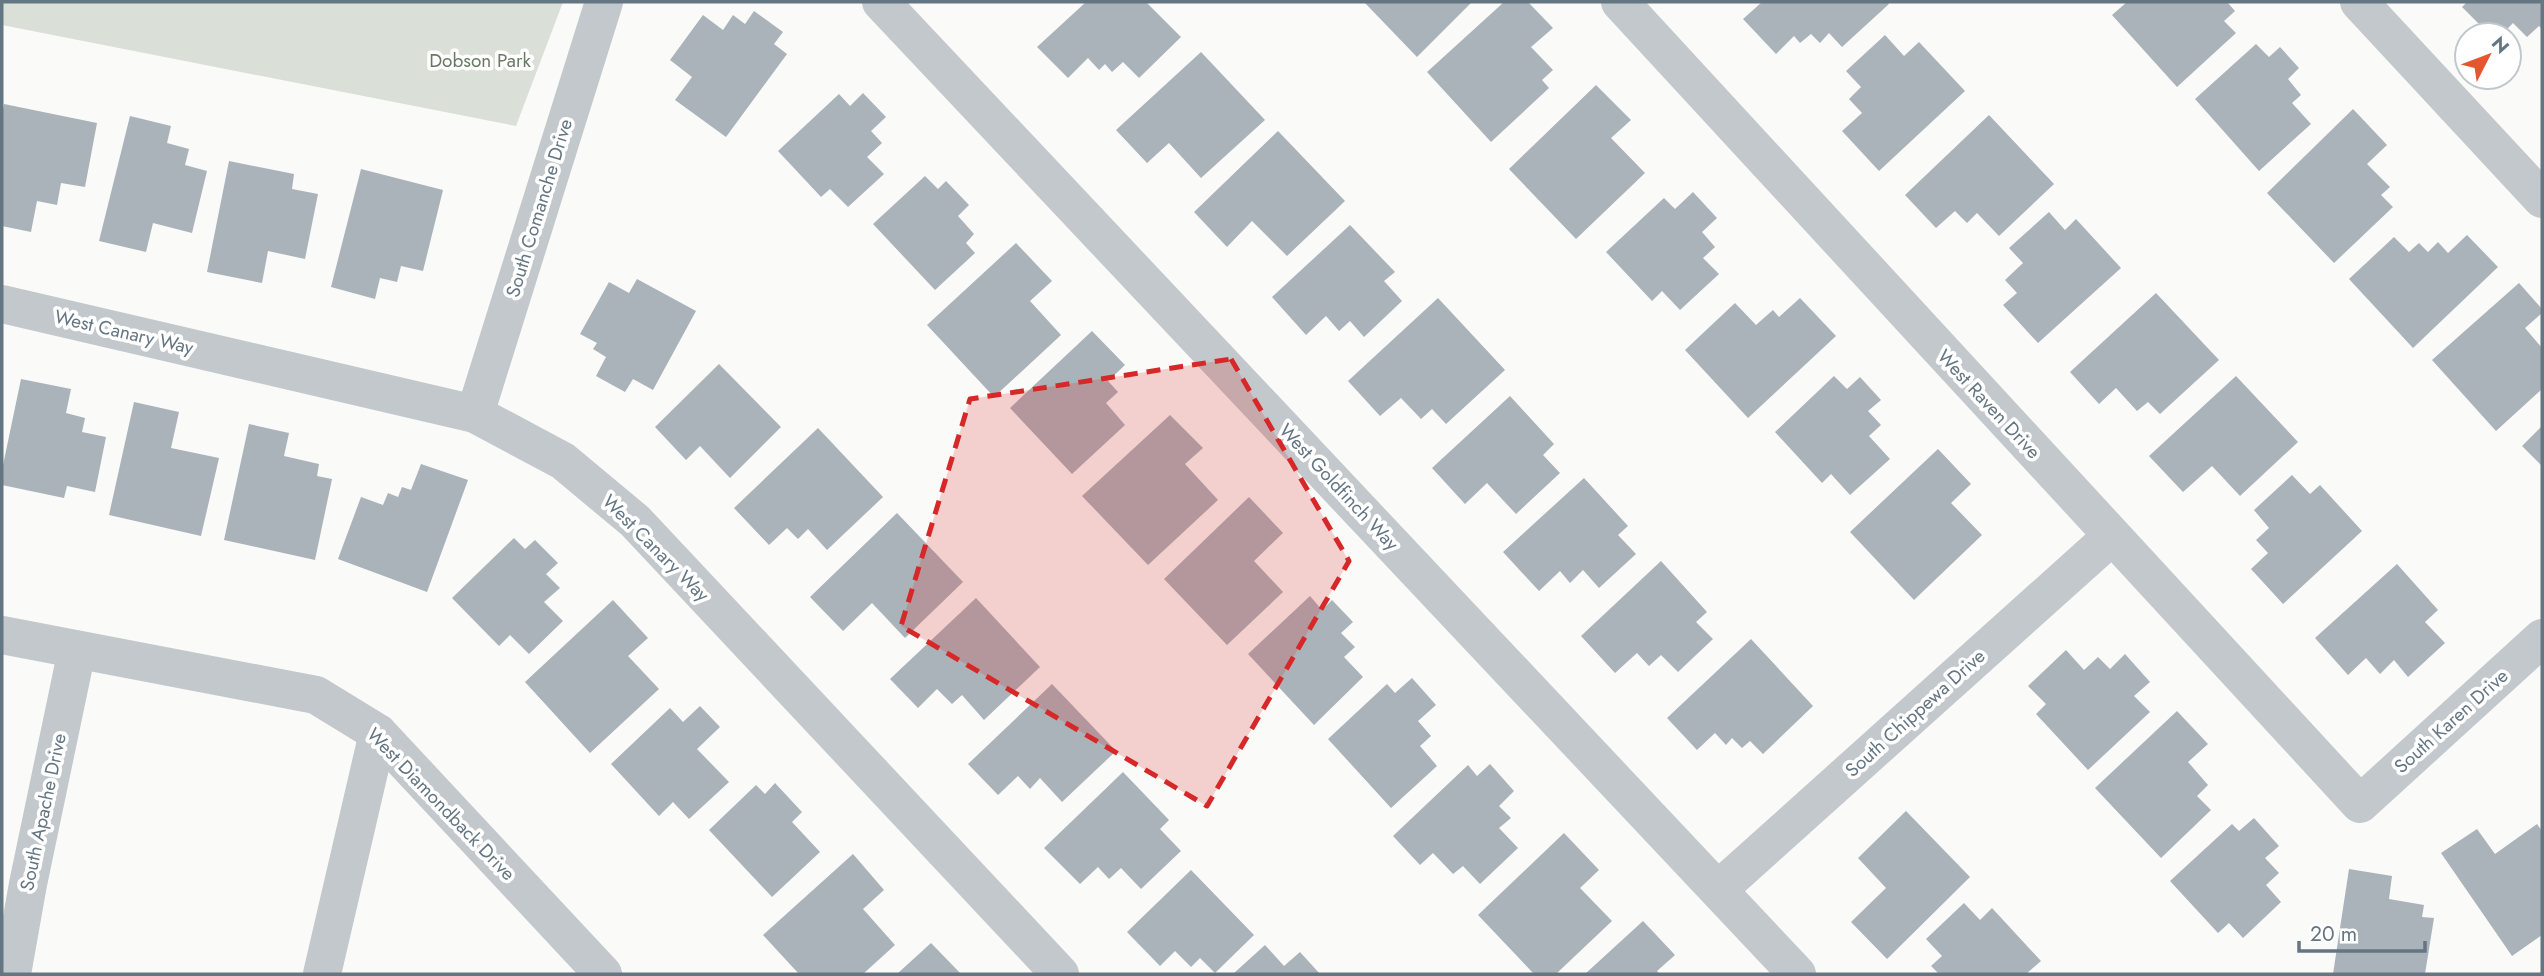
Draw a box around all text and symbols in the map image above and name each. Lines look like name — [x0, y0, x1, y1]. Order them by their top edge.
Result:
north arrow — [2453, 21, 2523, 91]
text: N — [2485, 30, 2515, 60]
park label: Dobson Park — [429, 47, 531, 74]
street label: South Comanche Drive — [499, 115, 579, 300]
street label: West Canary Way — [52, 303, 197, 361]
street label: West Raven Drive — [1931, 343, 2047, 465]
street label: West Goldfinch Way — [1273, 418, 1405, 557]
street label: West Canary Way — [596, 488, 716, 608]
street label: South Chippewa Drive — [1839, 643, 1991, 783]
street label: South Karen Drive — [2388, 662, 2514, 779]
street label: West Diamondback Drive — [361, 721, 521, 887]
street label: South Apache Drive — [13, 731, 73, 893]
scale bar — [2299, 909, 2425, 953]
text: 20 m — [2310, 919, 2357, 949]

